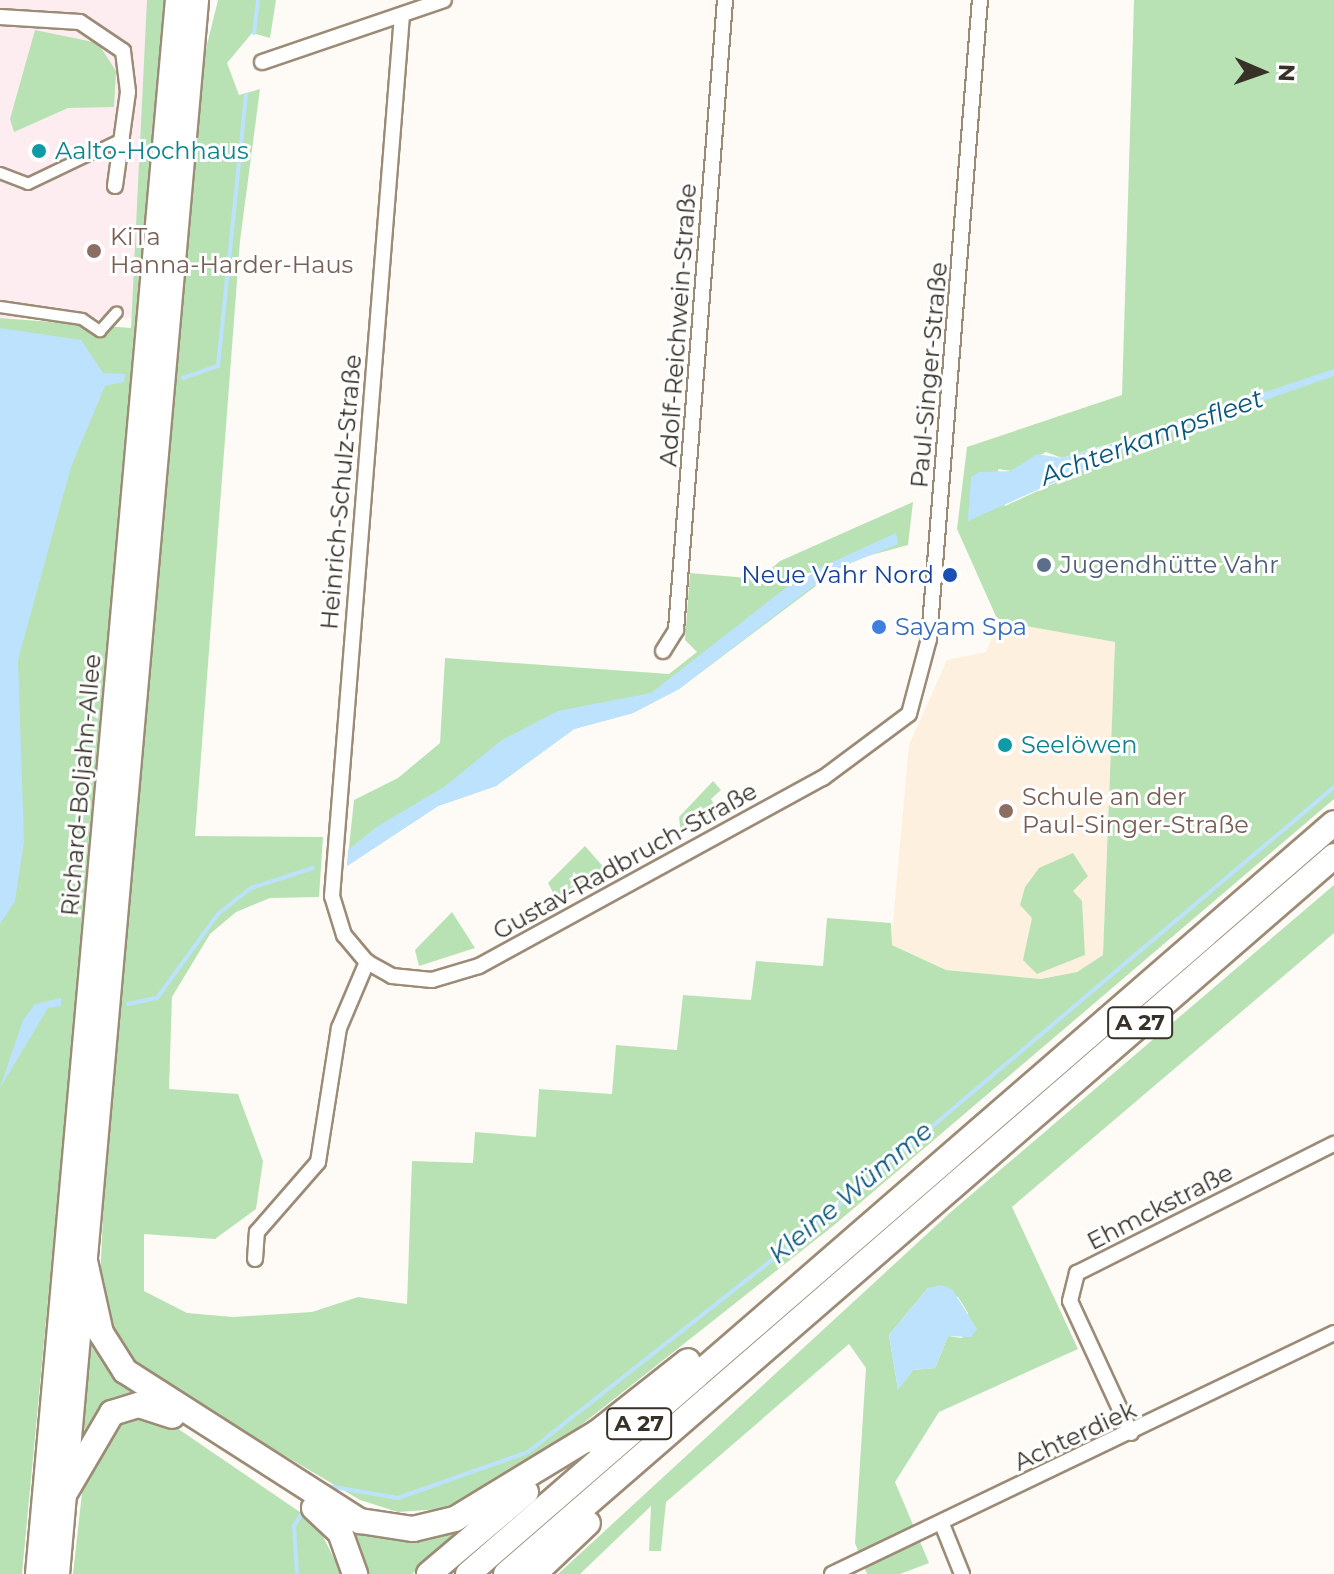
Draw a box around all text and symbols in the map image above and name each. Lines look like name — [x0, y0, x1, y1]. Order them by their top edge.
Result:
north arrow — [1222, 32, 1302, 112]
text: N — [1273, 63, 1300, 82]
place label: Aalto-Hochhaus — [55, 137, 249, 165]
marker: Aalto-Hochhaus — [30, 142, 48, 160]
street label: Adolf-Reichwein-Straße — [654, 182, 702, 468]
place label: KiTa Hanna-Harder-Haus — [110, 223, 353, 279]
marker: KiTa Hanna-Harder-Haus — [85, 242, 103, 260]
street label: Paul-Singer-Straße — [905, 261, 953, 489]
street label: Heinrich-Schulz-Straße — [315, 353, 367, 631]
water label: Achterkampsfleet — [1036, 383, 1268, 493]
place label: Jugendhütte Vahr — [1060, 551, 1279, 579]
marker: Jugendhütte Vahr — [1035, 556, 1053, 574]
place label: Neue Vahr Nord — [741, 561, 934, 589]
marker: Neue Vahr Nord — [941, 566, 959, 584]
place label: Sayam Spa — [895, 613, 1027, 641]
marker: Sayam Spa — [870, 618, 888, 636]
street label: Richard-Boljahn-Allee — [55, 653, 107, 917]
place label: Seelöwen — [1021, 731, 1137, 759]
marker: Seelöwen — [996, 736, 1014, 754]
street label: Gustav-Radbruch-Straße — [488, 776, 762, 946]
place label: Schule an der Paul-Singer-Straße — [1022, 783, 1249, 839]
marker: Schule an der Paul-Singer-Straße — [997, 802, 1015, 820]
road number: A 27 — [1106, 1005, 1174, 1041]
water label: Kleine Wümme — [763, 1115, 939, 1271]
street label: Ehmckstraße — [1082, 1158, 1238, 1256]
street label: Achterdiek — [1009, 1395, 1141, 1477]
road number: A 27 — [605, 1406, 673, 1442]

